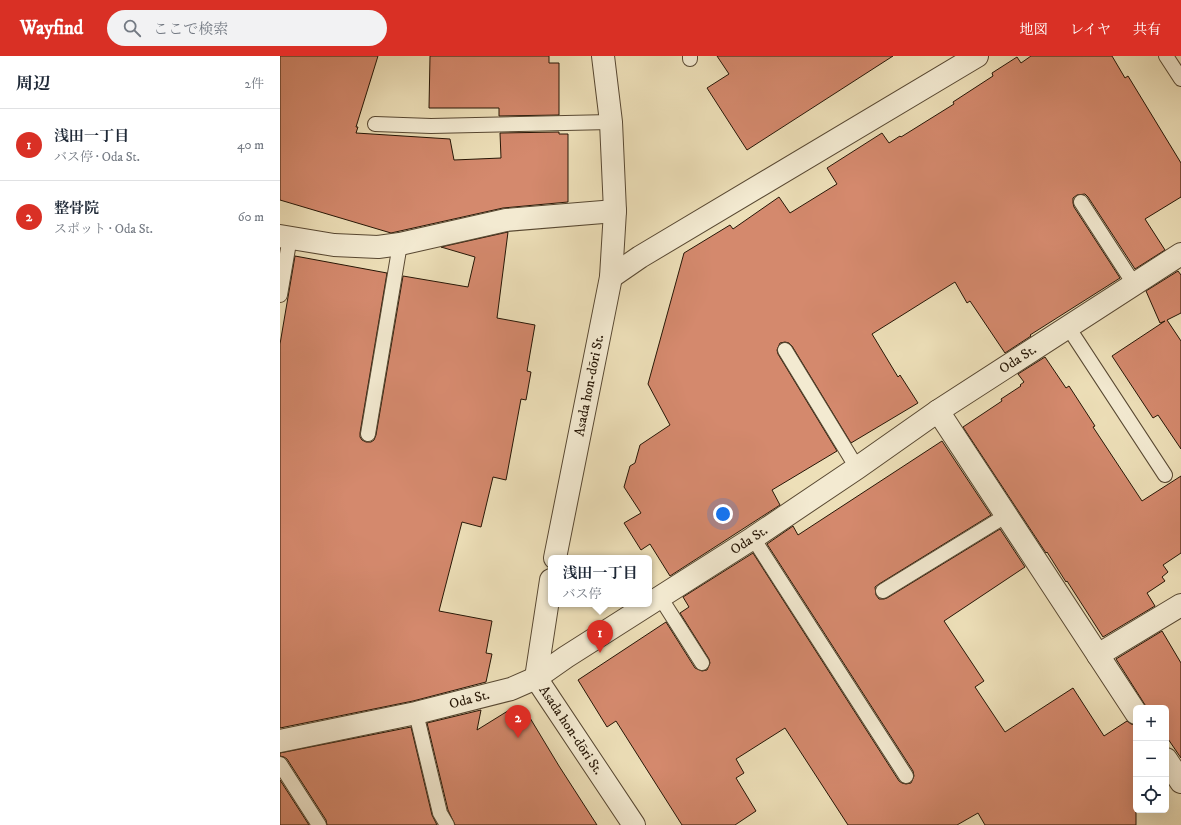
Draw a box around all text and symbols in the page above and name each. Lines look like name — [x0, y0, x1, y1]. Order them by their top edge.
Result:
search box — [107, 10, 387, 46]
text: Wayfind — [20, 17, 83, 40]
icon: search — [121, 17, 143, 39]
text: ここで検索 — [153, 20, 228, 39]
text: 地図 — [1020, 21, 1048, 39]
text: レイヤ — [1070, 21, 1111, 39]
text: 共有 — [1133, 21, 1161, 39]
text: 周辺 — [16, 73, 50, 95]
text: 2件 — [245, 76, 264, 92]
text: 浅田一丁目 — [54, 127, 129, 146]
text: 1 — [27, 137, 31, 153]
text: 40 m — [237, 137, 264, 153]
text: バス停 · Oda St. — [54, 149, 140, 165]
text: 整骨院 — [54, 199, 99, 218]
text: 2 — [26, 209, 32, 225]
text: 60 m — [238, 209, 264, 225]
text: スポット · Oda St. — [54, 221, 153, 237]
street label: Asada hon-dōri St. — [570, 333, 608, 438]
street label: Oda St. — [996, 341, 1040, 378]
your location — [713, 504, 733, 524]
street label: Oda St. — [727, 522, 771, 559]
popup — [548, 555, 652, 607]
text: 浅田一丁目 — [562, 564, 638, 583]
text: バス停 — [562, 586, 602, 602]
pin: 1 — [587, 620, 613, 653]
street label: Asada hon-dōri St. — [535, 682, 607, 778]
street label: Oda St. — [447, 686, 492, 713]
pin: 2 — [505, 705, 531, 738]
map controls — [1133, 705, 1169, 813]
button: + — [1133, 705, 1169, 741]
button: − — [1133, 741, 1169, 777]
button: locate — [1133, 777, 1169, 813]

